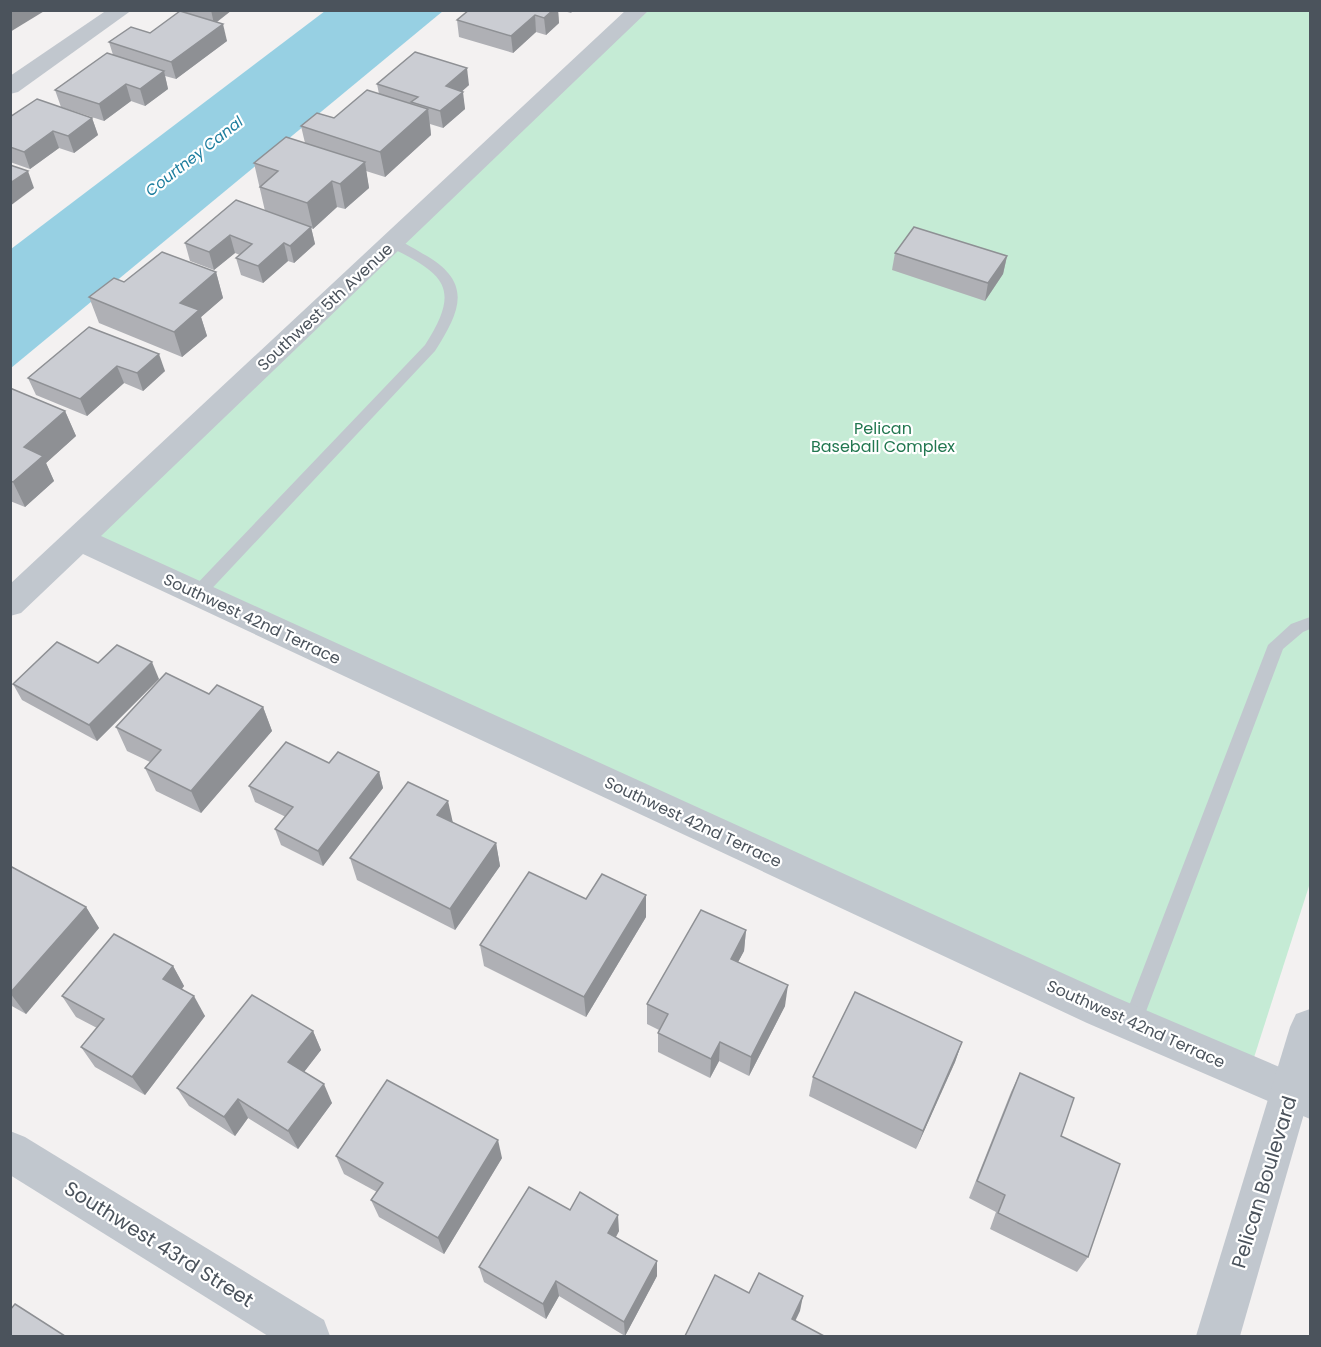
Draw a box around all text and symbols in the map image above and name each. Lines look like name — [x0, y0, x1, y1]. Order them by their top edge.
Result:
water label: Courtney Canal — [141, 111, 248, 201]
street label: Southwest 5th Avenue — [252, 238, 398, 376]
park label: Pelican Baseball Complex — [811, 417, 955, 458]
street label: Southwest 42nd Terrace — [160, 568, 344, 670]
street label: Southwest 42nd Terrace — [601, 771, 785, 873]
street label: Southwest 42nd Terrace — [1043, 974, 1229, 1074]
street label: Pelican Boulevard — [1225, 1093, 1303, 1271]
street label: Southwest 43rd Street — [59, 1174, 259, 1314]

